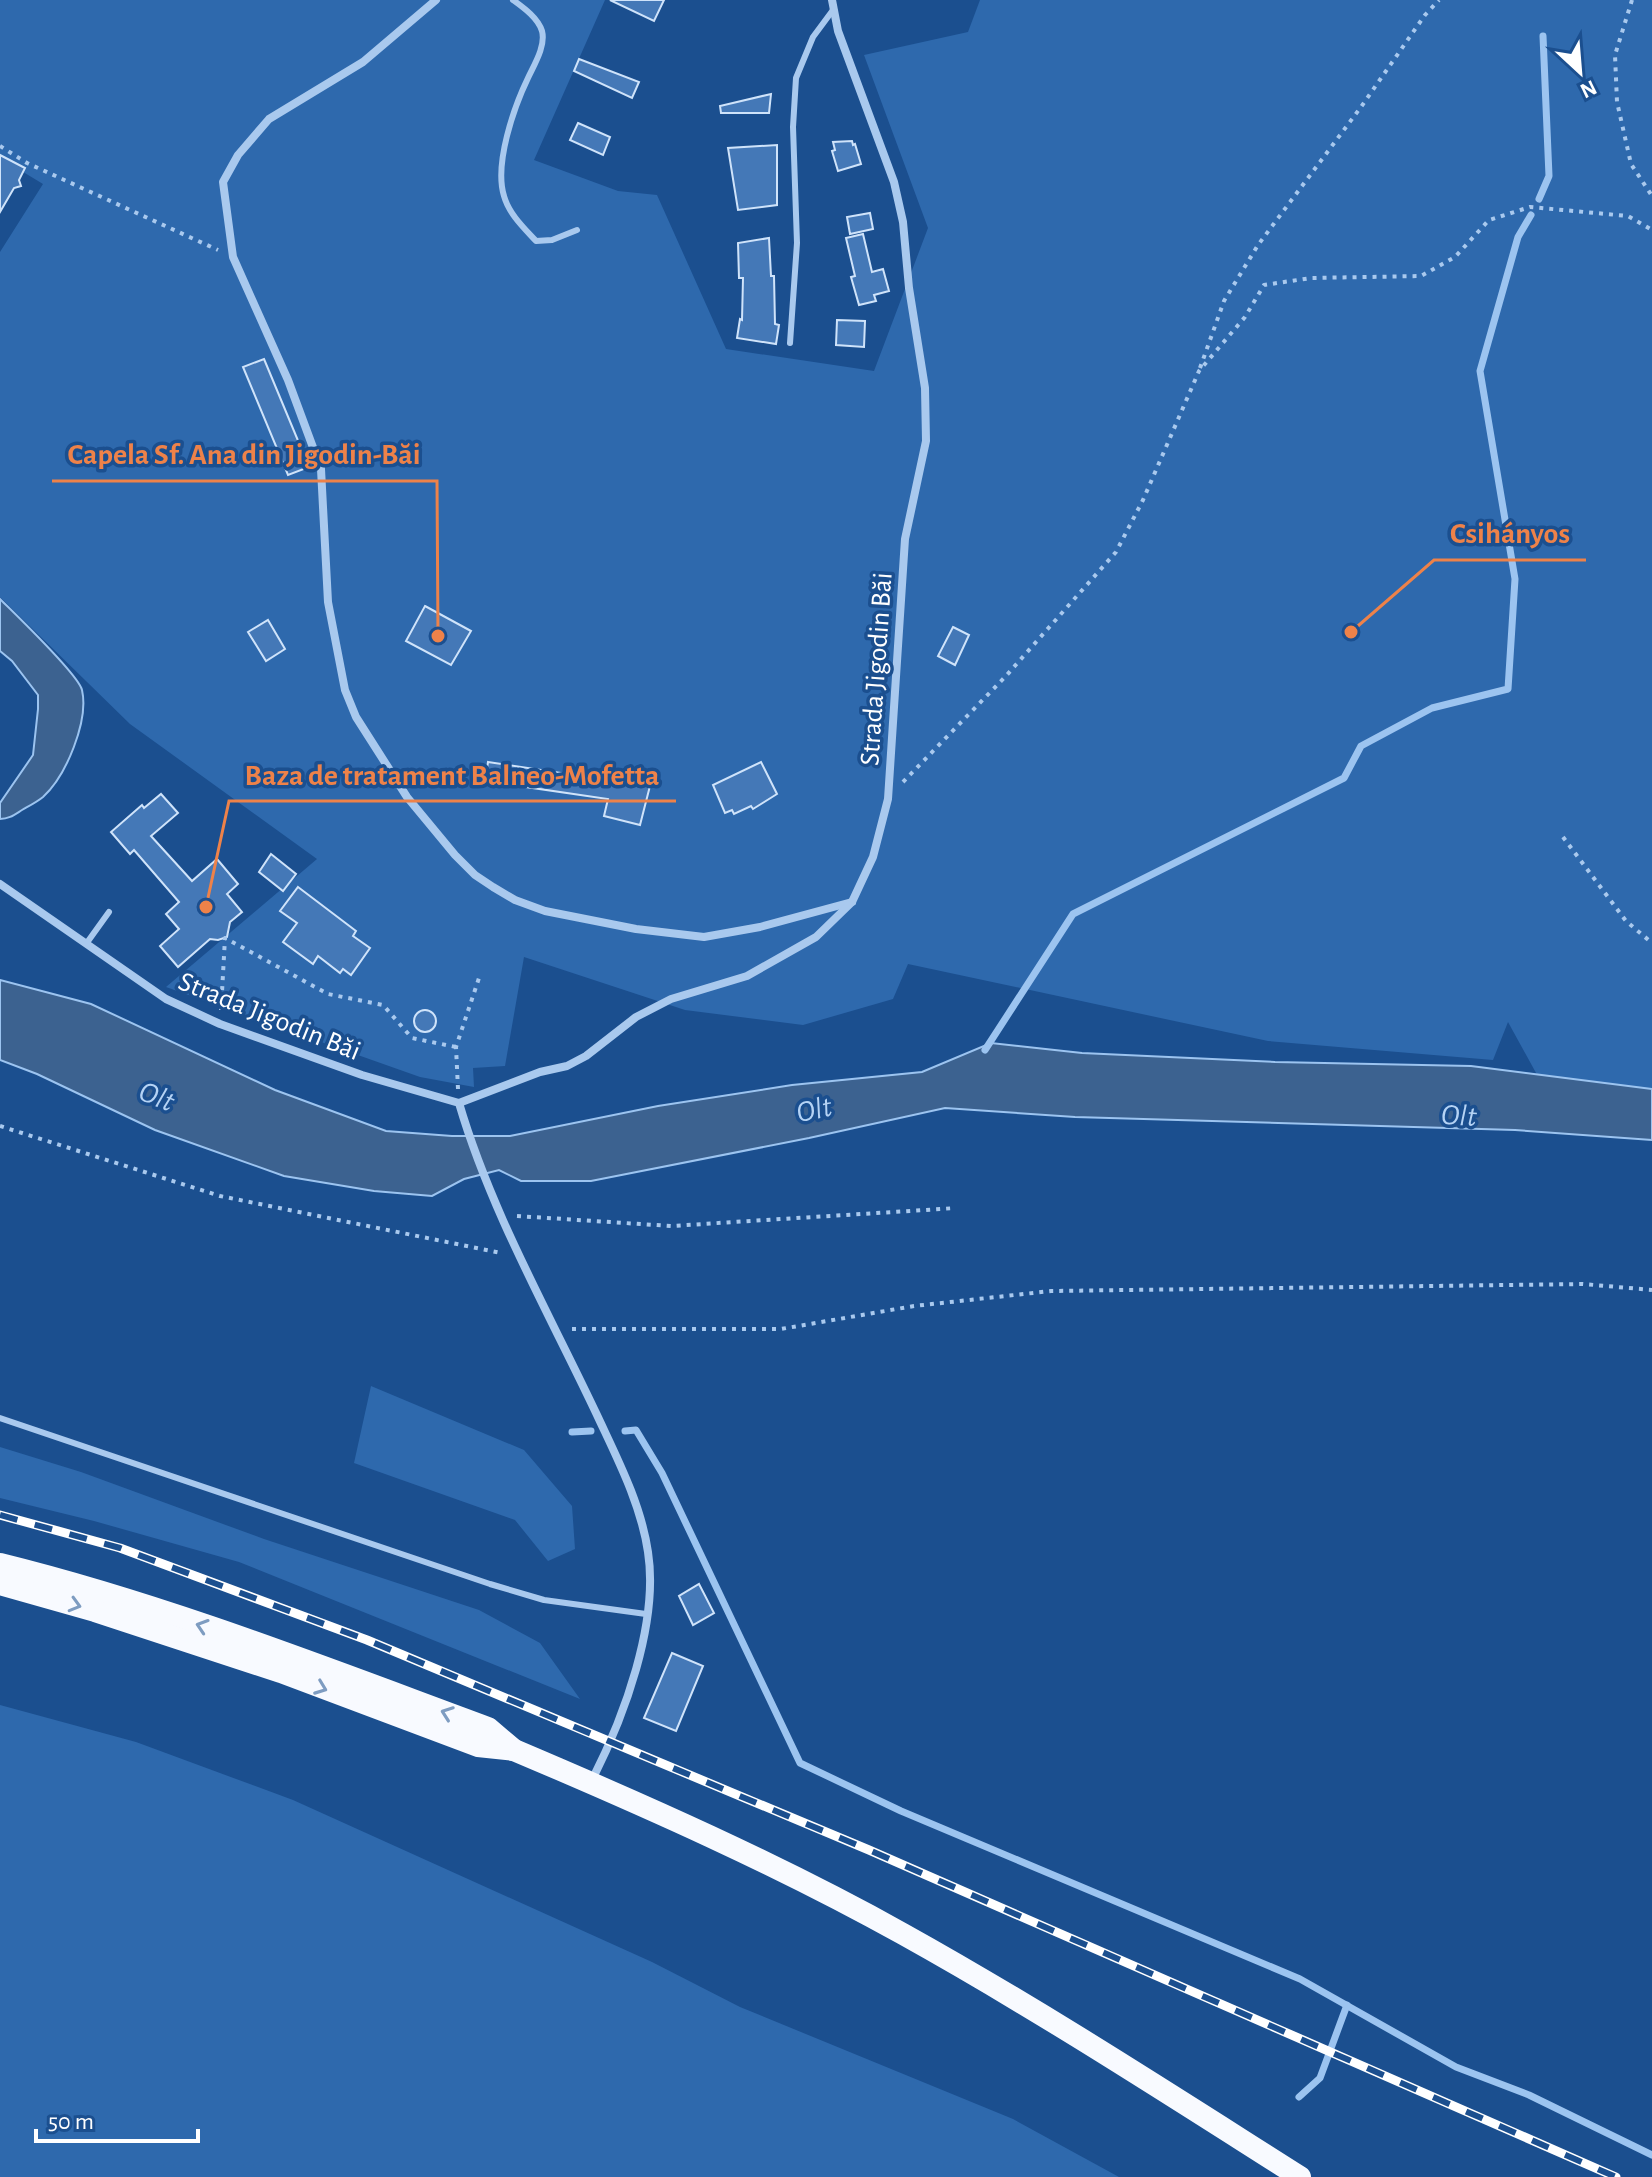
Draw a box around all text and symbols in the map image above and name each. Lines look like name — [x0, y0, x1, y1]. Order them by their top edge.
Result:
north arrow — [1540, 32, 1620, 112]
text: N — [1577, 76, 1600, 102]
callout: Capela Sf. Ana din Jigodin-Băi — [52, 427, 437, 481]
text: Capela Sf. Ana din Jigodin-Băi — [67, 440, 421, 470]
callout: Csihányos — [1434, 506, 1586, 560]
text: Csihányos — [1450, 519, 1570, 549]
street label: Strada Jigodin Băi — [856, 571, 898, 767]
callout: Baza de tratament Balneo-Mofetta — [229, 747, 676, 801]
text: Baza de tratament Balneo-Mofetta — [245, 761, 659, 791]
street label: Strada Jigodin Băi — [174, 968, 364, 1066]
water label: Olt — [134, 1076, 179, 1118]
water label: Olt — [794, 1092, 835, 1128]
water label: Olt — [1440, 1100, 1478, 1132]
one-way arrow — [68, 1596, 82, 1612]
one-way arrow — [196, 1619, 210, 1635]
one-way arrow — [314, 1678, 328, 1695]
one-way arrow — [441, 1706, 455, 1723]
scale bar — [36, 2093, 198, 2143]
text: 50 m — [48, 2110, 94, 2134]

